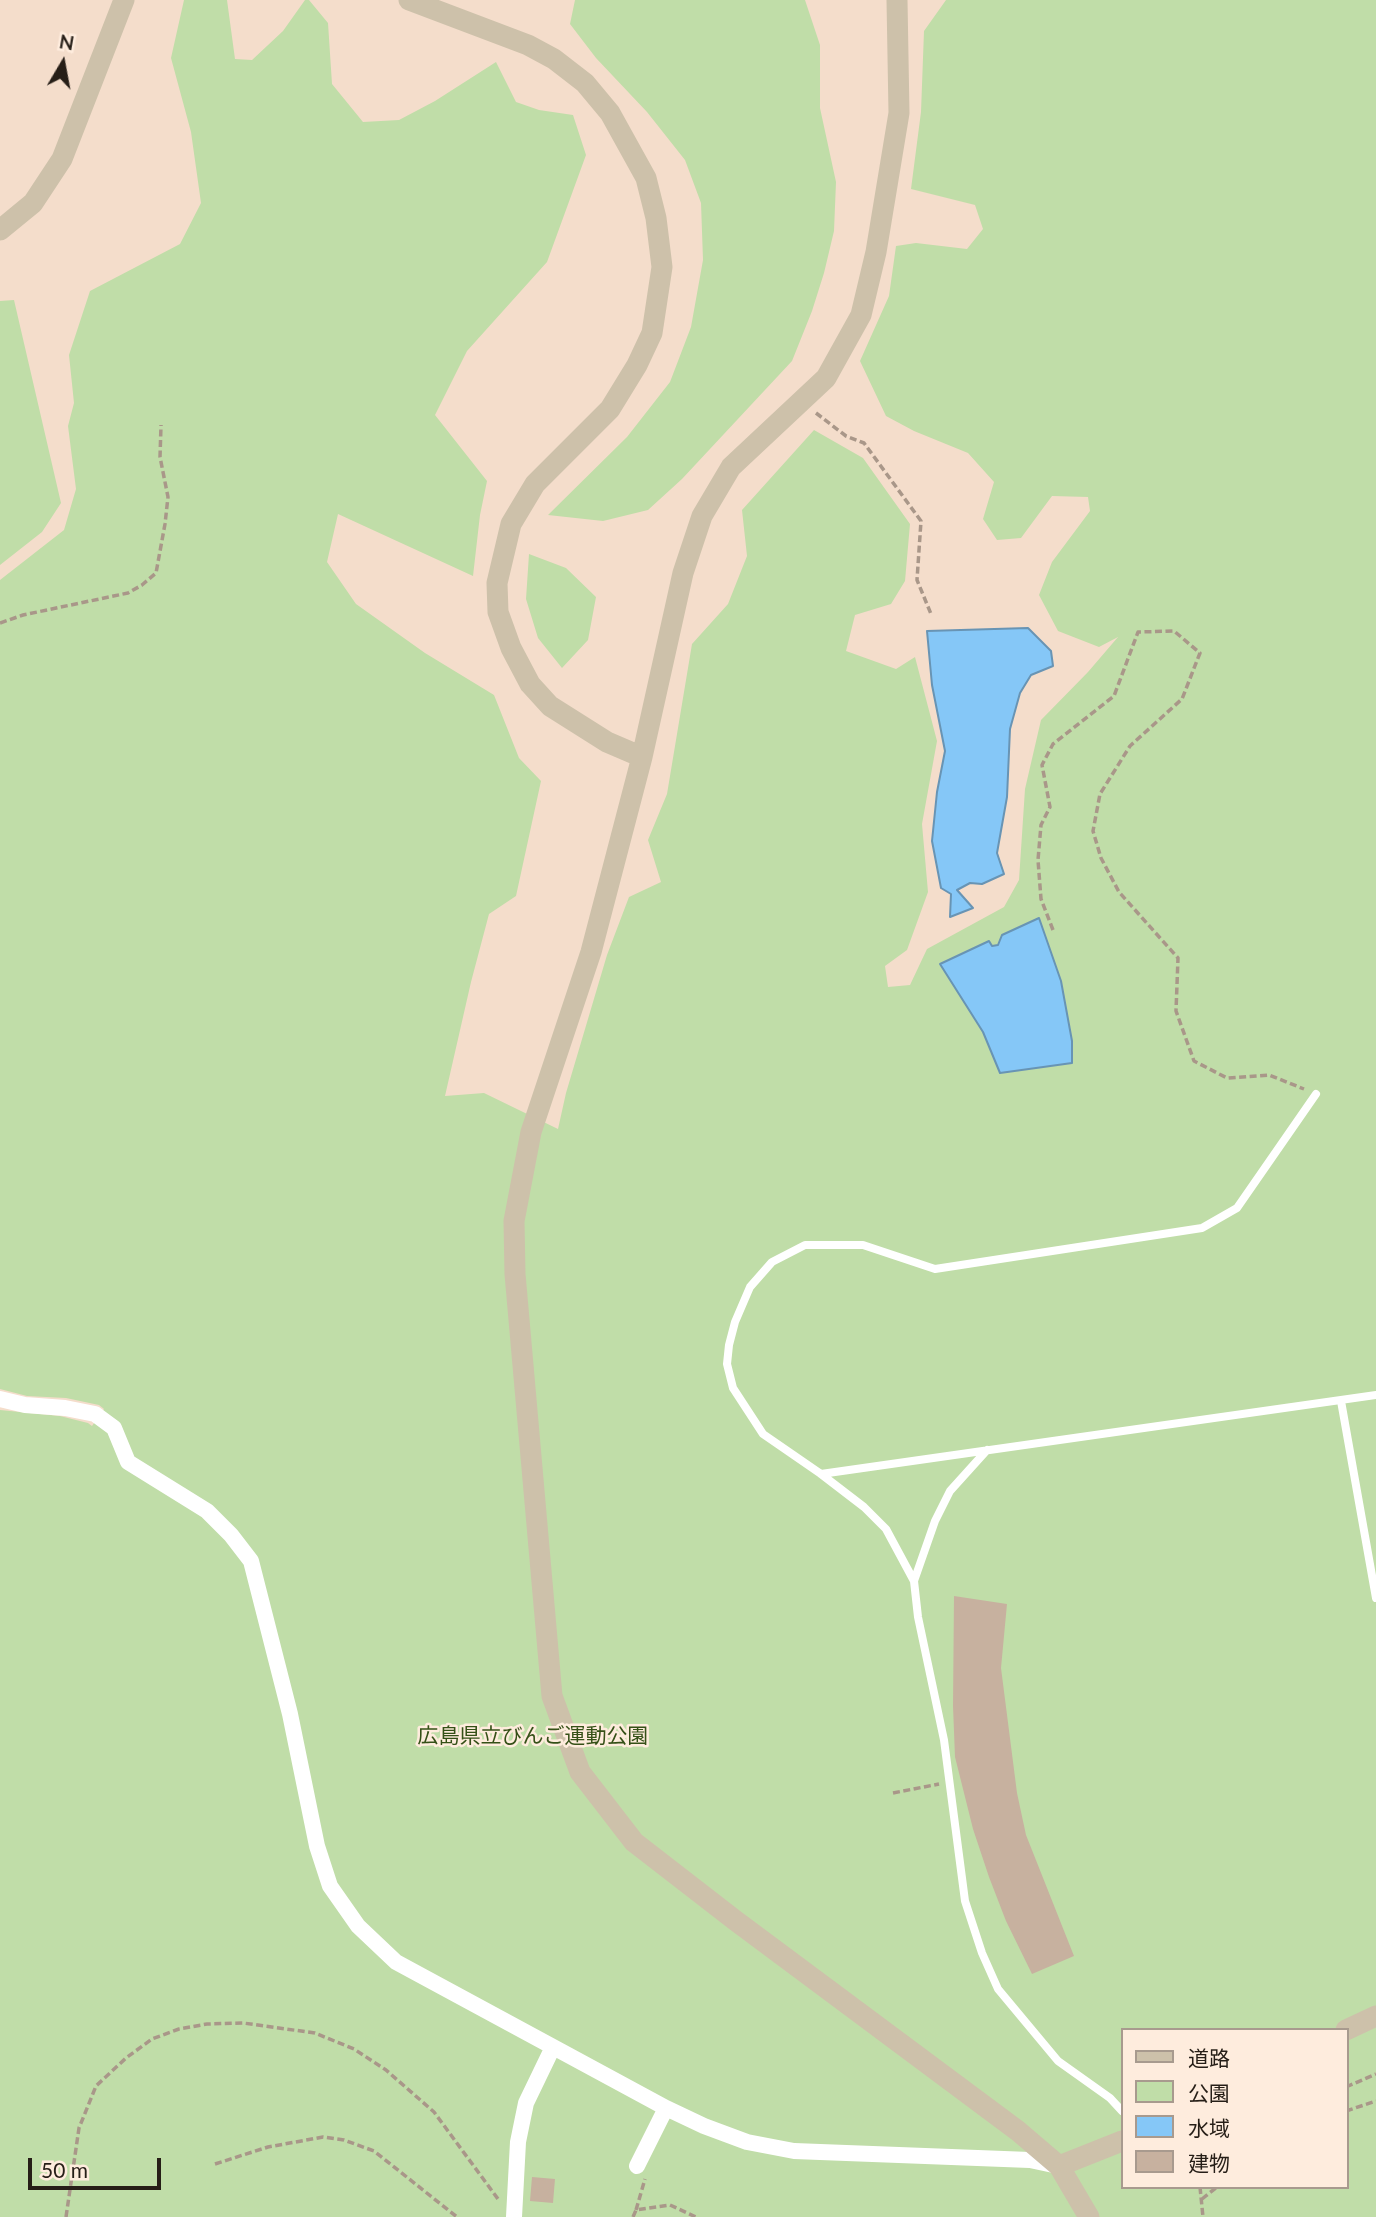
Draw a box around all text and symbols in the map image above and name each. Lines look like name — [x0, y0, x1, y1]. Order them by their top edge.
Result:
north arrow — [28, 28, 98, 98]
text: N — [58, 29, 76, 54]
park label: 広島県立びんご運動公園 — [418, 1723, 648, 1749]
legend — [1120, 2028, 1348, 2189]
text: 道路 — [1188, 2045, 1230, 2070]
text: 公園 — [1188, 2080, 1230, 2105]
text: 水域 — [1188, 2115, 1230, 2140]
scale bar — [32, 2144, 164, 2188]
text: 建物 — [1188, 2150, 1230, 2175]
text: 50 m — [41, 2157, 88, 2182]

